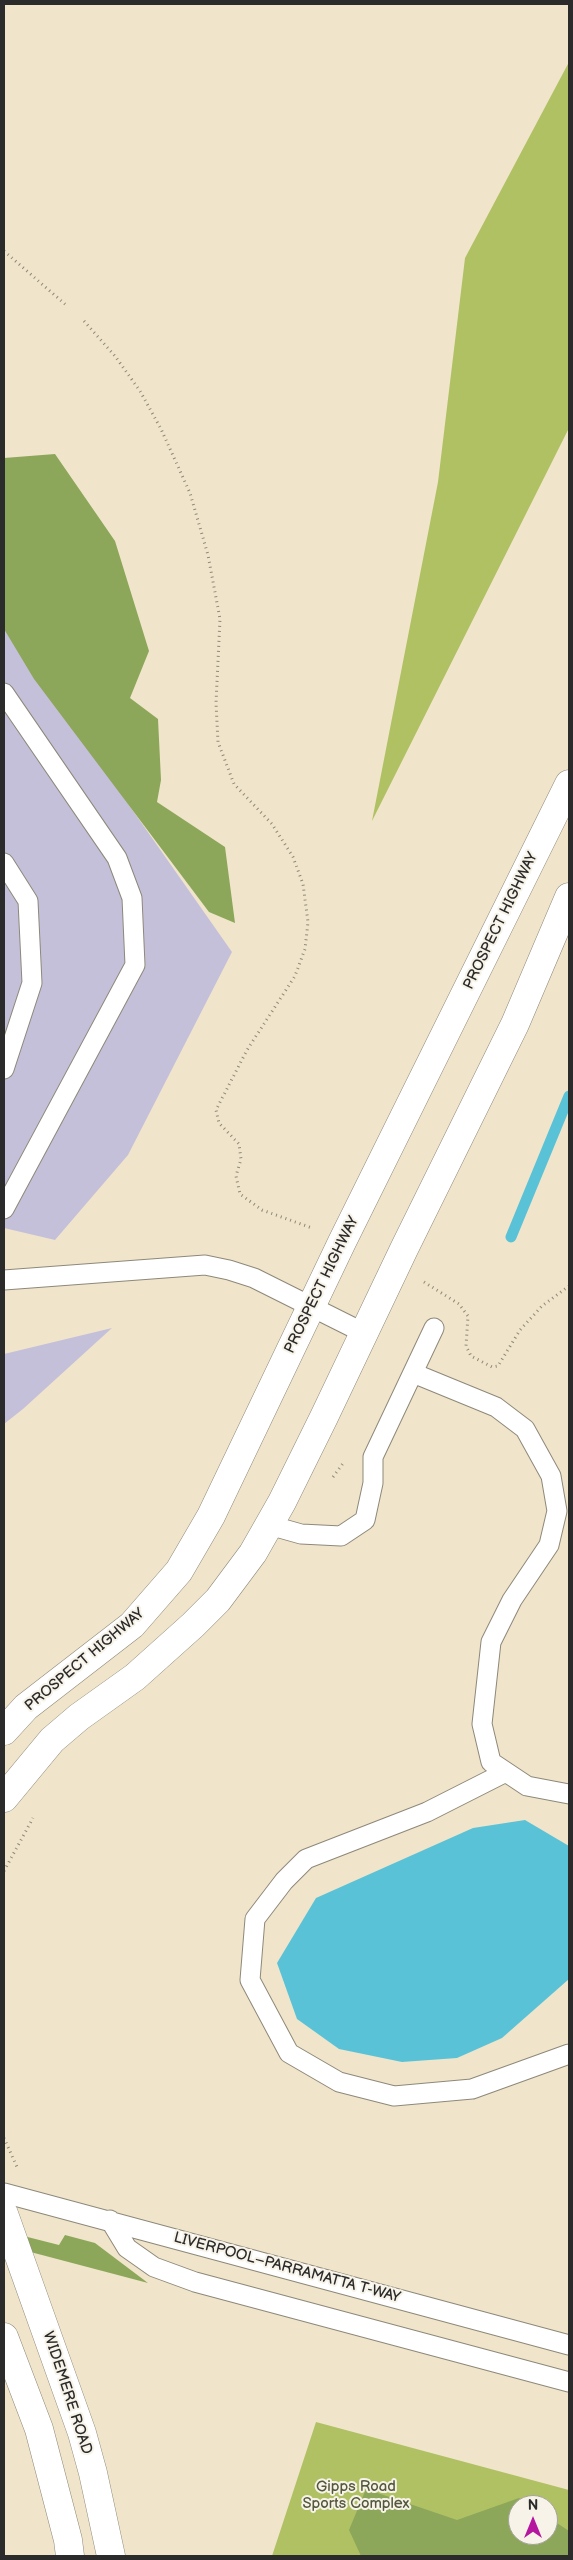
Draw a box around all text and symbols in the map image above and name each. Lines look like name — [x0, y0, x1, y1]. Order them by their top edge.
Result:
street label: PROSPECT HIGHWAY — [460, 849, 542, 993]
street label: PROSPECT HIGHWAY — [281, 1213, 363, 1357]
street label: PROSPECT HIGHWAY — [22, 1605, 148, 1715]
street label: LIVERPOOL–PARRAMATTA T-WAY — [172, 2229, 402, 2307]
street label: WIDEMERE ROAD — [39, 2329, 95, 2457]
park label: Gipps Road Sports Complex — [302, 2478, 410, 2513]
north arrow — [508, 2495, 558, 2545]
text: N — [528, 2497, 538, 2514]

